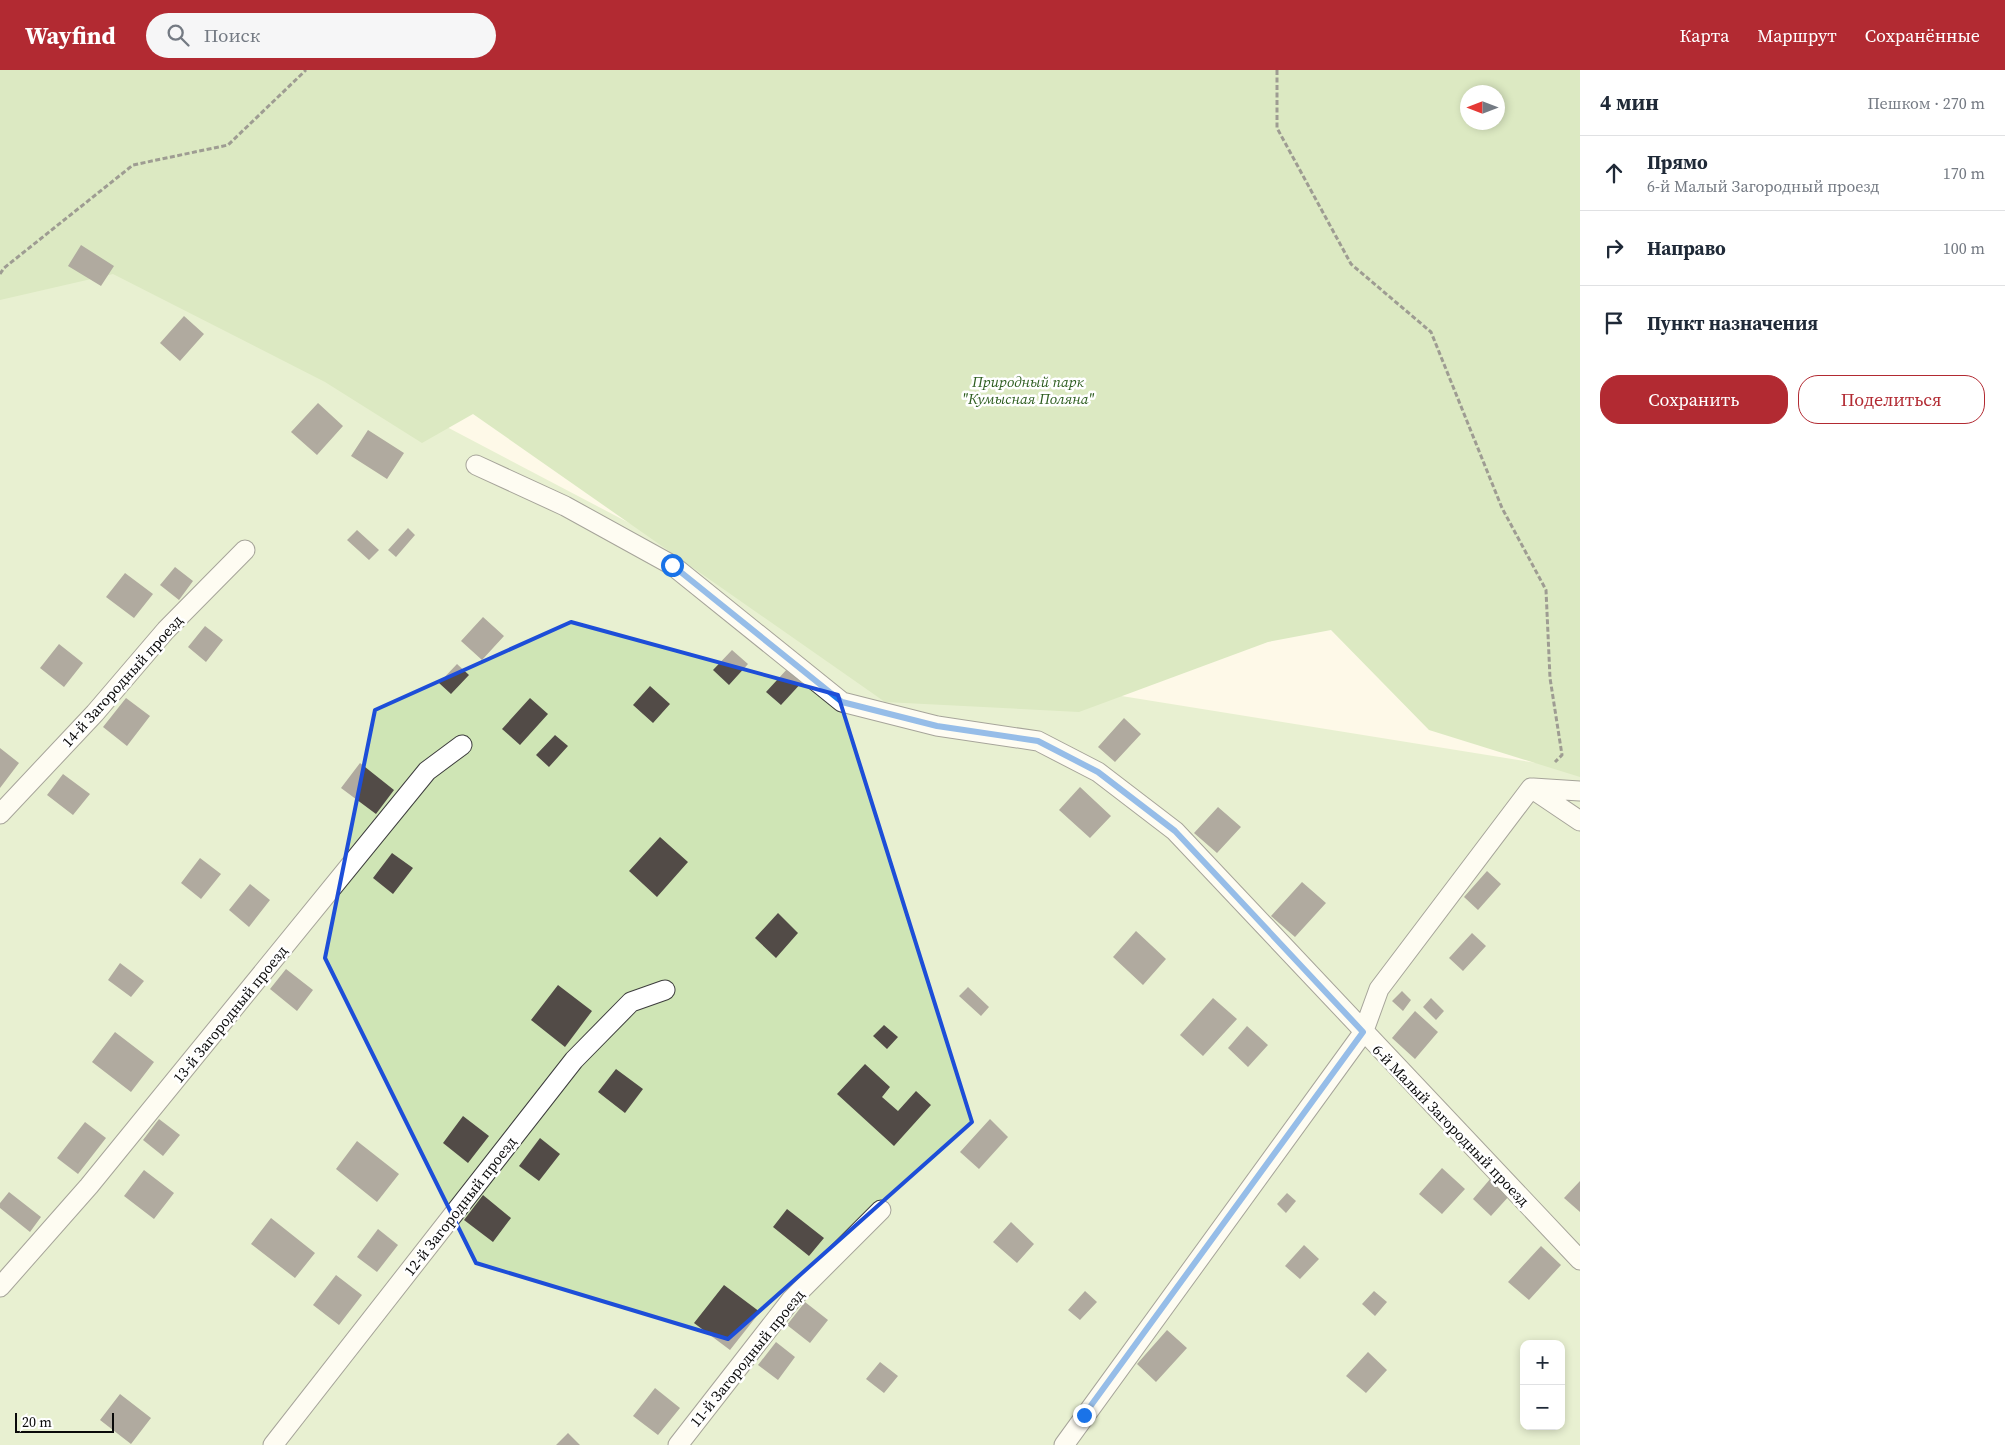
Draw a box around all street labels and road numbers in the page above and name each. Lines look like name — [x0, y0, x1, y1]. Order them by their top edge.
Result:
street label: 14-й Загородный проезд — [57, 610, 187, 752]
street label: 13-й Загородный проезд — [168, 940, 292, 1087]
street label: 6-й Малый Загородный проезд — [1368, 1039, 1535, 1211]
street label: 12-й Загородный проезд — [399, 1132, 521, 1280]
street label: 11-й Загородный проезд — [685, 1284, 809, 1431]

